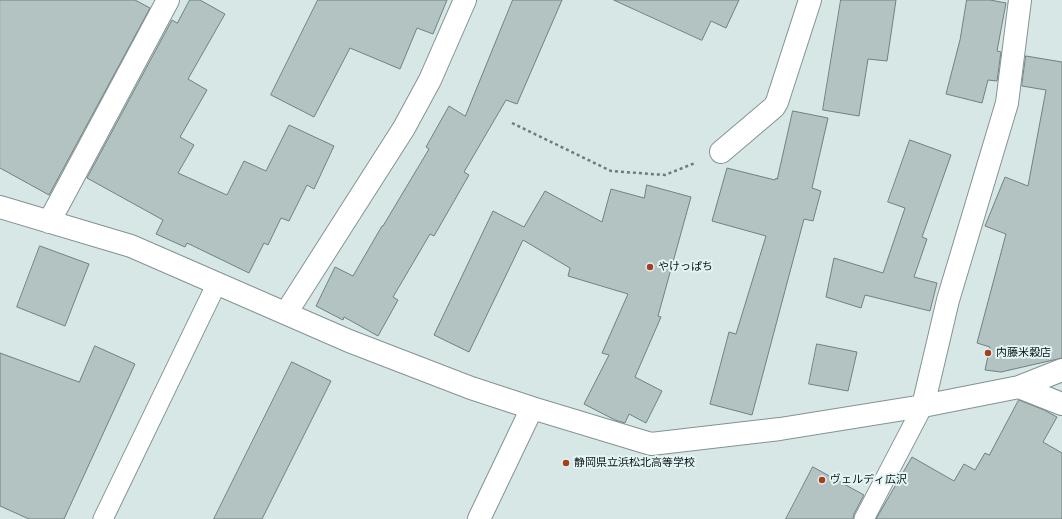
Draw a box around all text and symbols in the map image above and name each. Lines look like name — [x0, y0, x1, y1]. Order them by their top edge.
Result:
place label: やけっぱち — [658, 260, 713, 274]
marker: やけっぱち — [645, 262, 655, 272]
place label: 内藤米穀店 — [996, 346, 1051, 360]
marker: 内藤米穀店 — [983, 348, 993, 358]
place label: 静岡県立浜松北高等学校 — [574, 456, 695, 470]
marker: 静岡県立浜松北高等学校 — [561, 458, 571, 468]
place label: ヴェルディ広沢 — [830, 473, 907, 487]
marker: ヴェルディ広沢 — [817, 475, 827, 485]

